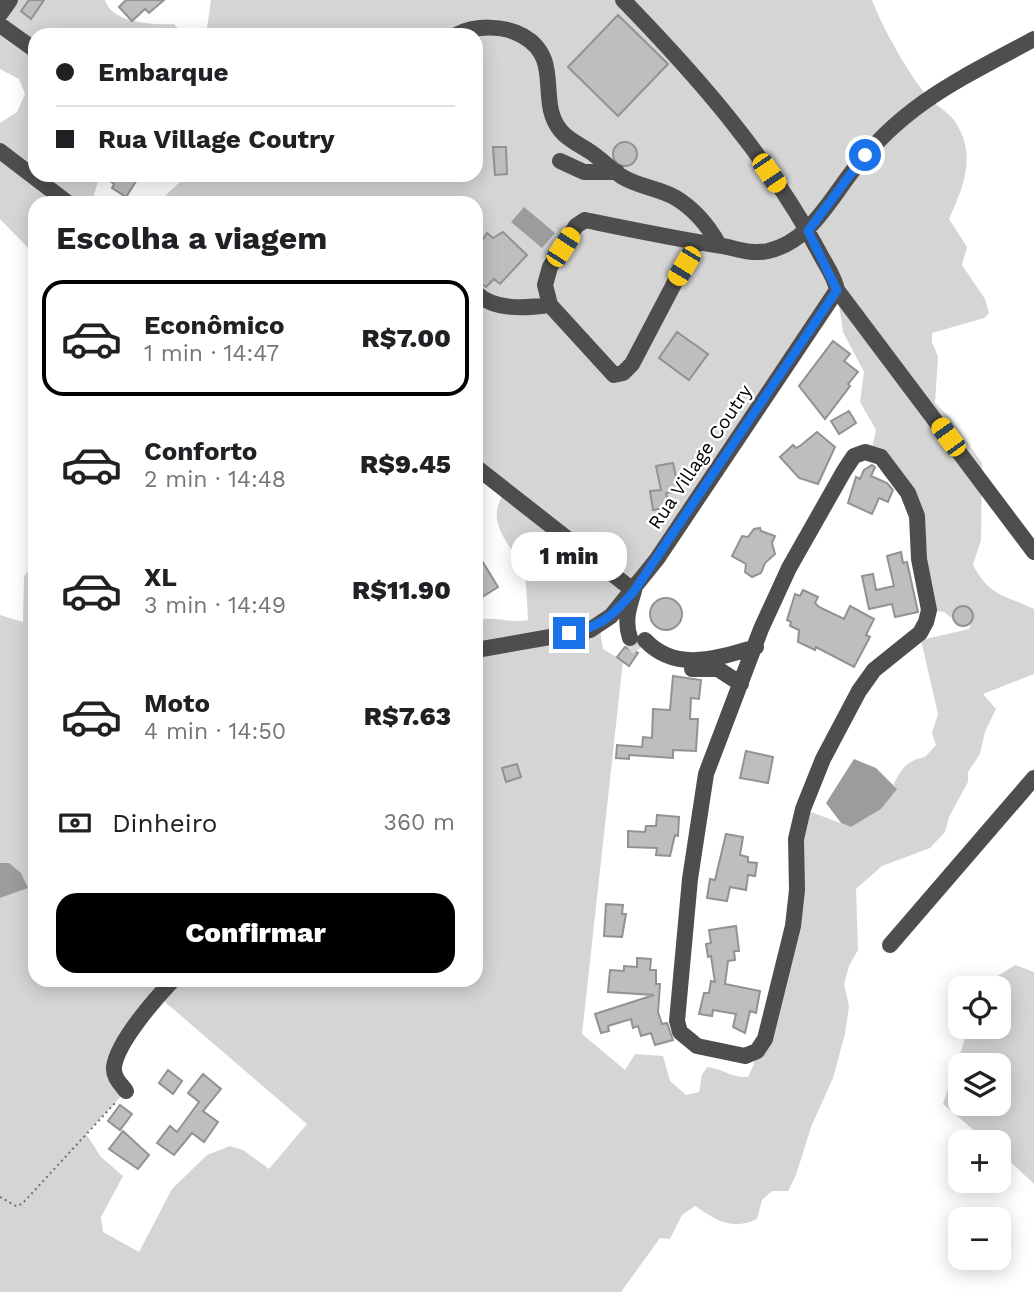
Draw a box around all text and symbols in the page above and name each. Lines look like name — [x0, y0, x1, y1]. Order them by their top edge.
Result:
text: Embarque — [98, 57, 229, 87]
text: Rua Village Coutry — [98, 124, 335, 154]
route start — [849, 139, 881, 171]
car — [749, 150, 790, 196]
text: Escolha a viagem — [56, 219, 327, 257]
car — [543, 224, 584, 270]
car — [665, 243, 704, 289]
icon: car — [60, 307, 123, 370]
text: Econômico — [144, 310, 285, 340]
text: R$7.00 — [362, 323, 451, 353]
text: 1 min · 14:47 — [144, 340, 279, 367]
street label: Rua Village Coutry — [643, 380, 757, 534]
car — [928, 414, 969, 460]
icon: car — [60, 433, 123, 496]
text: Conforto — [144, 436, 257, 466]
text: R$9.45 — [360, 449, 451, 479]
text: 2 min · 14:48 — [144, 466, 286, 493]
callout: 1 min — [511, 532, 627, 580]
text: 1 min — [539, 543, 599, 570]
icon: car — [60, 559, 123, 622]
text: XL — [144, 562, 177, 592]
text: R$11.90 — [352, 575, 451, 605]
text: 3 min · 14:49 — [144, 592, 286, 619]
route end — [553, 617, 585, 649]
icon: car — [60, 685, 123, 748]
text: Moto — [144, 688, 210, 718]
text: R$7.63 — [364, 701, 451, 731]
text: 4 min · 14:50 — [144, 718, 286, 745]
icon: cash — [56, 804, 94, 842]
text: Dinheiro — [112, 808, 217, 838]
text: 360 m — [384, 809, 455, 836]
button: Confirmar — [56, 893, 455, 973]
map controls — [948, 976, 1011, 1270]
button: locate — [948, 976, 1011, 1039]
button: layers — [948, 1053, 1011, 1116]
button: + — [948, 1130, 1011, 1193]
button: − — [948, 1207, 1011, 1270]

